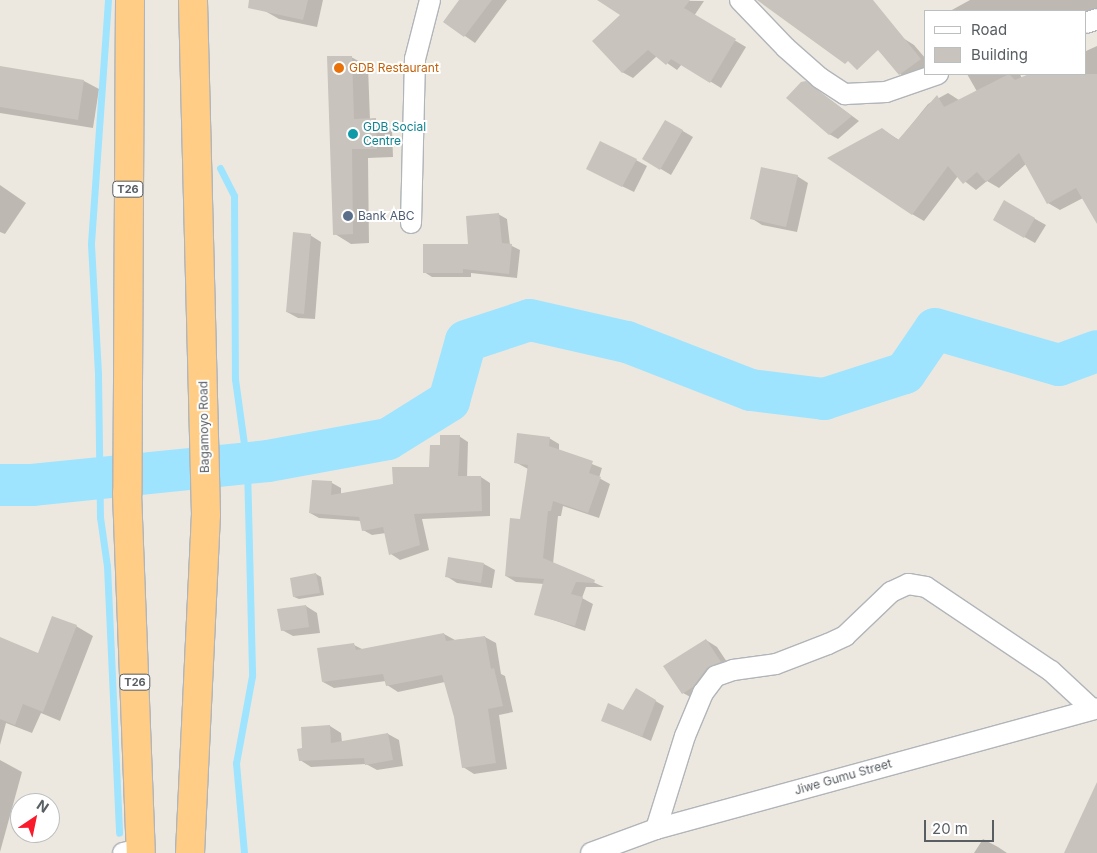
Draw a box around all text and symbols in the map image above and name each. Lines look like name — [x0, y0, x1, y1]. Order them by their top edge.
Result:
legend — [924, 10, 1087, 75]
text: Road — [971, 20, 1007, 39]
text: Building — [971, 45, 1028, 64]
place label: GDB Restaurant — [349, 61, 439, 75]
marker: GDB Restaurant — [333, 62, 345, 74]
place label: GDB Social Centre — [363, 120, 426, 148]
marker: GDB Social Centre — [347, 128, 359, 140]
road number: T26 — [112, 180, 144, 198]
place label: Bank ABC — [358, 209, 415, 223]
marker: Bank ABC — [342, 210, 354, 222]
street label: Bagamoyo Road — [196, 381, 212, 473]
road number: T26 — [119, 674, 151, 690]
street label: Jiwe Gumu Street — [793, 756, 893, 798]
north arrow — [10, 793, 60, 843]
text: N — [34, 796, 52, 816]
scale bar — [927, 810, 997, 842]
text: 20 m — [932, 819, 968, 838]

